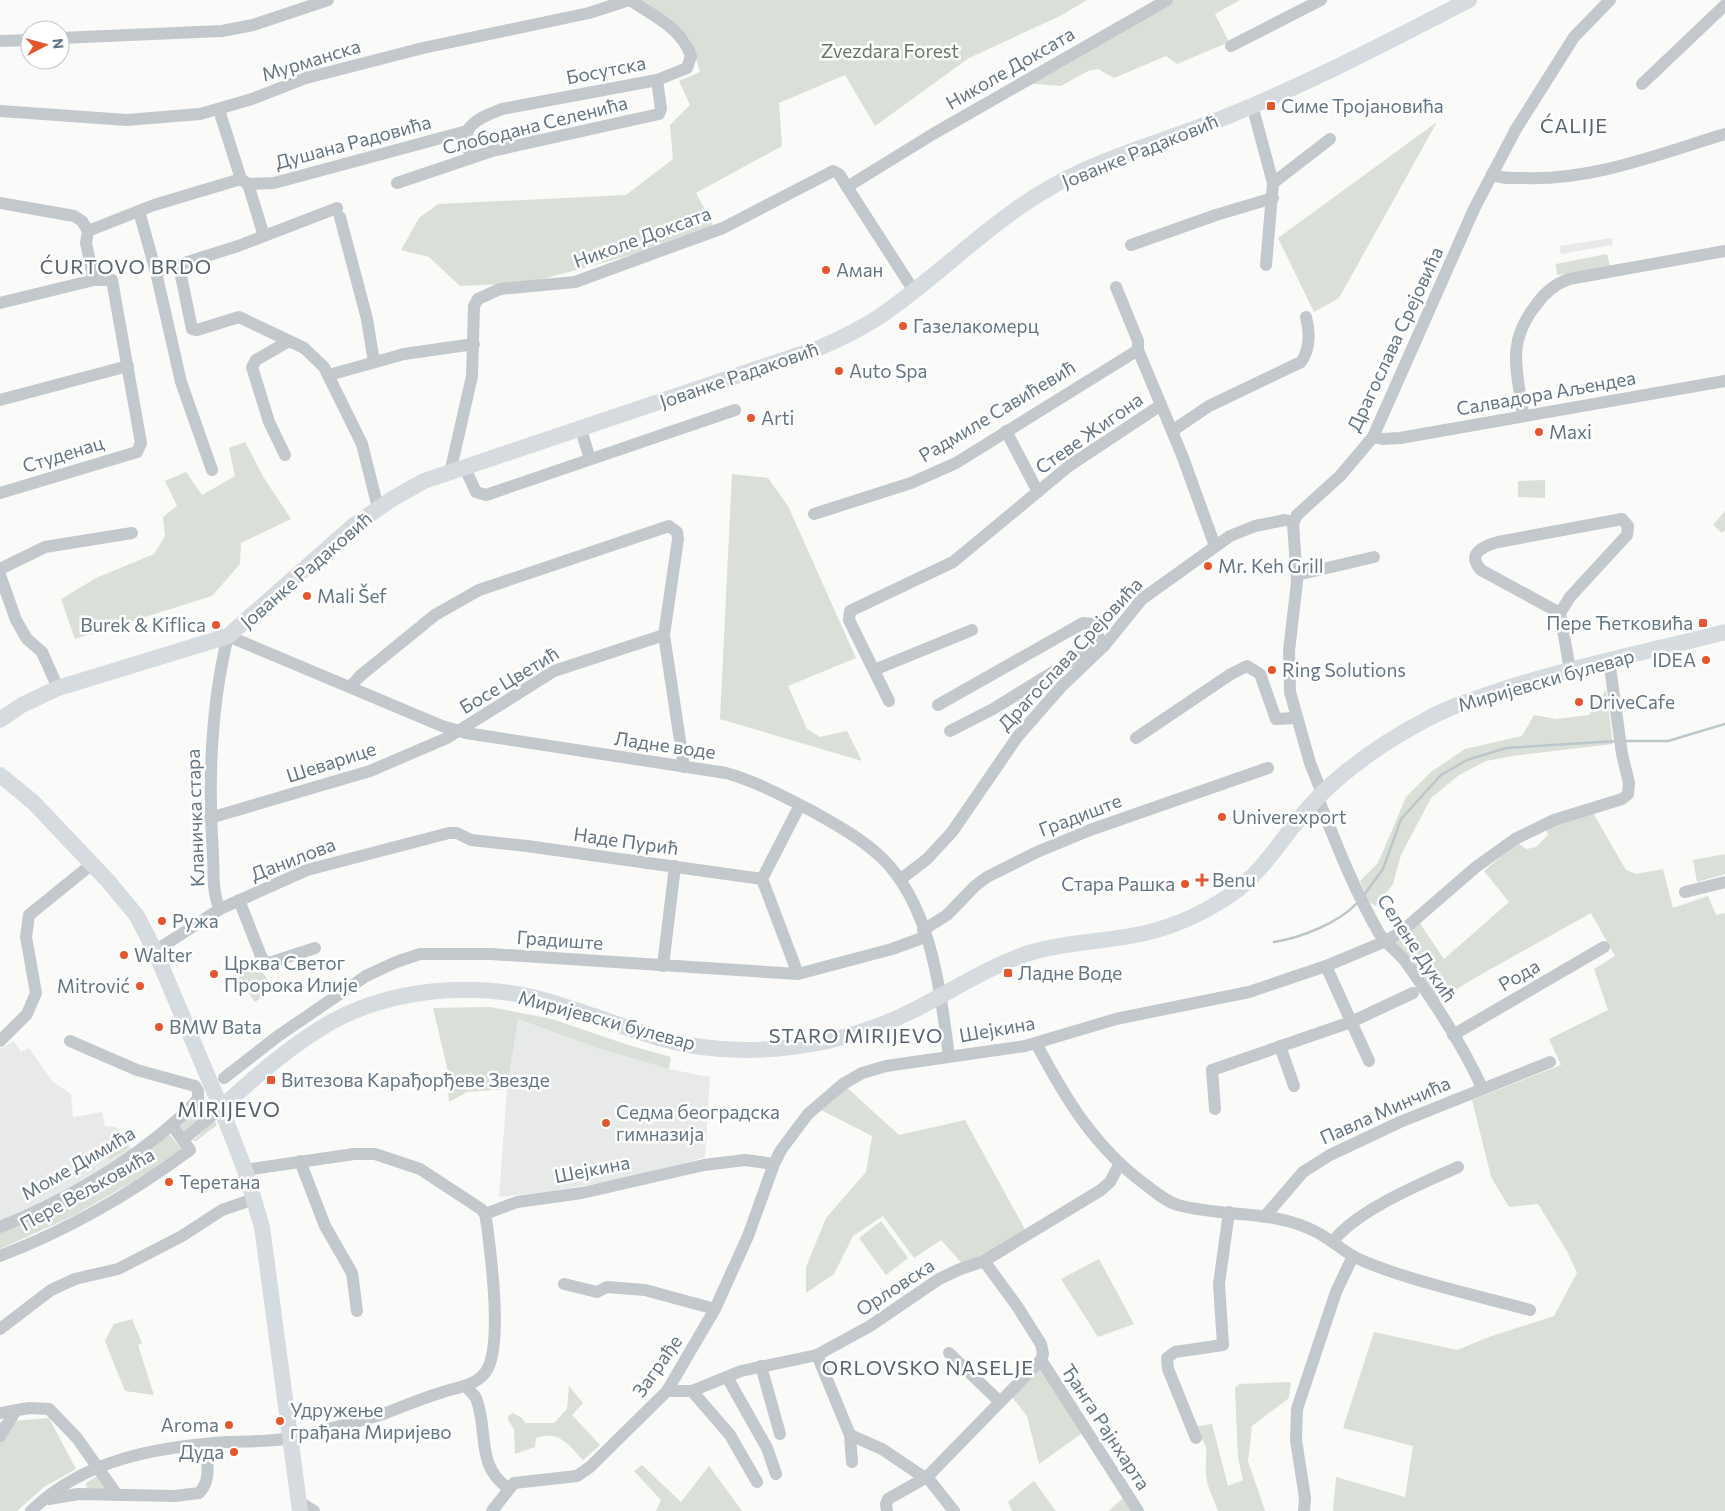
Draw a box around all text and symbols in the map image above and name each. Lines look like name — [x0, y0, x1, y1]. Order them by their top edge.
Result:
north arrow — [20, 20, 70, 70]
street label: Николе Доксата — [941, 21, 1078, 114]
street label: Мурманска — [259, 34, 363, 85]
text: N — [49, 37, 67, 50]
park label: Zvezdara Forest — [821, 39, 959, 62]
street label: Босутска — [564, 51, 648, 88]
street label: Слободана Селенића — [440, 90, 630, 159]
place label: Симе Тројановића — [1281, 94, 1444, 117]
marker: Симе Тројановића — [1265, 100, 1277, 112]
street label: Јованке Радаковић — [1058, 109, 1221, 192]
street label: Душана Радовића — [272, 110, 433, 173]
district label: ĆALIJE — [1540, 113, 1608, 137]
street label: Николе Доксата — [570, 201, 714, 272]
street label: Драгослава Срејовића — [1342, 243, 1447, 435]
district label: ĆURTOVO BRDO — [40, 254, 212, 278]
place label: Аман — [836, 258, 883, 281]
marker: Аман — [820, 264, 832, 276]
place label: Газелакомерц — [913, 314, 1039, 337]
marker: Газелакомерц — [897, 320, 909, 332]
street label: Јованке Радаковић — [656, 337, 821, 413]
street label: Радмиле Савићевић — [914, 355, 1079, 466]
place label: Auto Spa — [849, 359, 928, 382]
marker: Auto Spa — [833, 365, 845, 377]
street label: Салвадора Аљендеа — [1454, 365, 1637, 420]
street label: Стеве Жигона — [1030, 387, 1147, 478]
place label: Arti — [761, 406, 794, 429]
marker: Arti — [745, 412, 757, 424]
place label: Maxi — [1549, 420, 1592, 443]
marker: Maxi — [1533, 426, 1545, 438]
street label: Студенац — [19, 430, 106, 477]
street label: Јованке Радаковић — [235, 506, 376, 633]
place label: Mr. Keh Grill — [1218, 554, 1324, 577]
marker: Mr. Keh Grill — [1202, 560, 1214, 572]
street label: Драгослава Срејовића — [993, 572, 1147, 735]
place label: Mali Šef — [317, 583, 387, 607]
marker: Mali Šef — [301, 590, 313, 602]
place label: Пере Ћетковића — [1546, 611, 1693, 634]
place label: Burek & Kiflica — [80, 613, 206, 636]
marker: Пере Ћетковића — [1697, 617, 1709, 629]
marker: Burek & Kiflica — [210, 619, 222, 631]
street label: Босе Цветић — [455, 641, 563, 718]
street label: Миријевски булевар — [1455, 643, 1637, 716]
place label: IDEA — [1652, 648, 1696, 671]
marker: IDEA — [1700, 654, 1712, 666]
place label: Ring Solutions — [1282, 658, 1406, 681]
marker: Ring Solutions — [1266, 664, 1278, 676]
place label: DriveCafe — [1589, 690, 1675, 713]
marker: DriveCafe — [1573, 696, 1585, 708]
street label: Ладне воде — [613, 726, 717, 763]
street label: Шеварице — [283, 736, 379, 787]
street label: Кланичка стара — [181, 749, 208, 887]
street label: Градиште — [1035, 788, 1124, 841]
place label: Univerexport — [1232, 805, 1347, 828]
marker: Univerexport — [1216, 811, 1228, 823]
street label: Наде Пурић — [572, 822, 680, 859]
street label: Данилова — [247, 832, 338, 885]
place label: Benu — [1212, 868, 1256, 891]
place label: Стара Рашка — [1061, 872, 1175, 895]
marker: Benu — [1196, 874, 1208, 886]
marker: Стара Рашка — [1179, 878, 1191, 890]
street label: Селене Дукић — [1373, 889, 1462, 1006]
place label: Ружа — [172, 909, 219, 932]
marker: Ружа — [156, 915, 168, 927]
street label: Градиште — [516, 925, 604, 954]
place label: Walter — [134, 943, 193, 966]
marker: Walter — [118, 949, 130, 961]
place label: Црква Светог Пророка Илије — [224, 951, 358, 996]
street label: Рода — [1494, 954, 1543, 995]
place label: Ладне Воде — [1018, 961, 1122, 984]
marker: Ладне Воде — [1002, 967, 1014, 979]
marker: Црква Светог Пророка Илије — [208, 968, 220, 980]
place label: Mitrović — [57, 974, 130, 997]
marker: Mitrović — [134, 980, 146, 992]
street label: Миријевски булевар — [516, 985, 698, 1054]
street label: Шејкина — [957, 1011, 1037, 1046]
place label: BMW Bata — [169, 1015, 262, 1038]
marker: BMW Bata — [153, 1021, 165, 1033]
district label: STARO MIRIJEVO — [769, 1023, 943, 1047]
place label: Витезова Карађорђеве Звезде — [281, 1068, 550, 1091]
street label: Павла Минчића — [1316, 1071, 1454, 1149]
marker: Витезова Карађорђеве Звезде — [265, 1074, 277, 1086]
district label: MIRIJEVO — [177, 1096, 281, 1121]
place label: Седма београдска гимназија — [616, 1100, 780, 1145]
marker: Седма београдска гимназија — [600, 1117, 612, 1129]
street label: Моме Димића — [17, 1121, 139, 1204]
street label: Пере Вељковића — [16, 1142, 158, 1235]
street label: Шејкина — [552, 1150, 632, 1187]
place label: Теретана — [179, 1170, 260, 1193]
marker: Теретана — [163, 1176, 175, 1188]
street label: Орловска — [851, 1253, 938, 1320]
street label: Заграђе — [627, 1330, 686, 1401]
district label: ORLOVSKO NASELJE — [822, 1355, 1034, 1379]
street label: Ђанга Рајнхарта — [1057, 1359, 1156, 1494]
place label: Удружење грађана Миријево — [290, 1398, 452, 1443]
place label: Aroma — [161, 1413, 219, 1436]
marker: Удружење грађана Миријево — [274, 1415, 286, 1427]
marker: Aroma — [223, 1419, 235, 1431]
place label: Дуда — [179, 1440, 224, 1463]
marker: Дуда — [228, 1446, 240, 1458]

